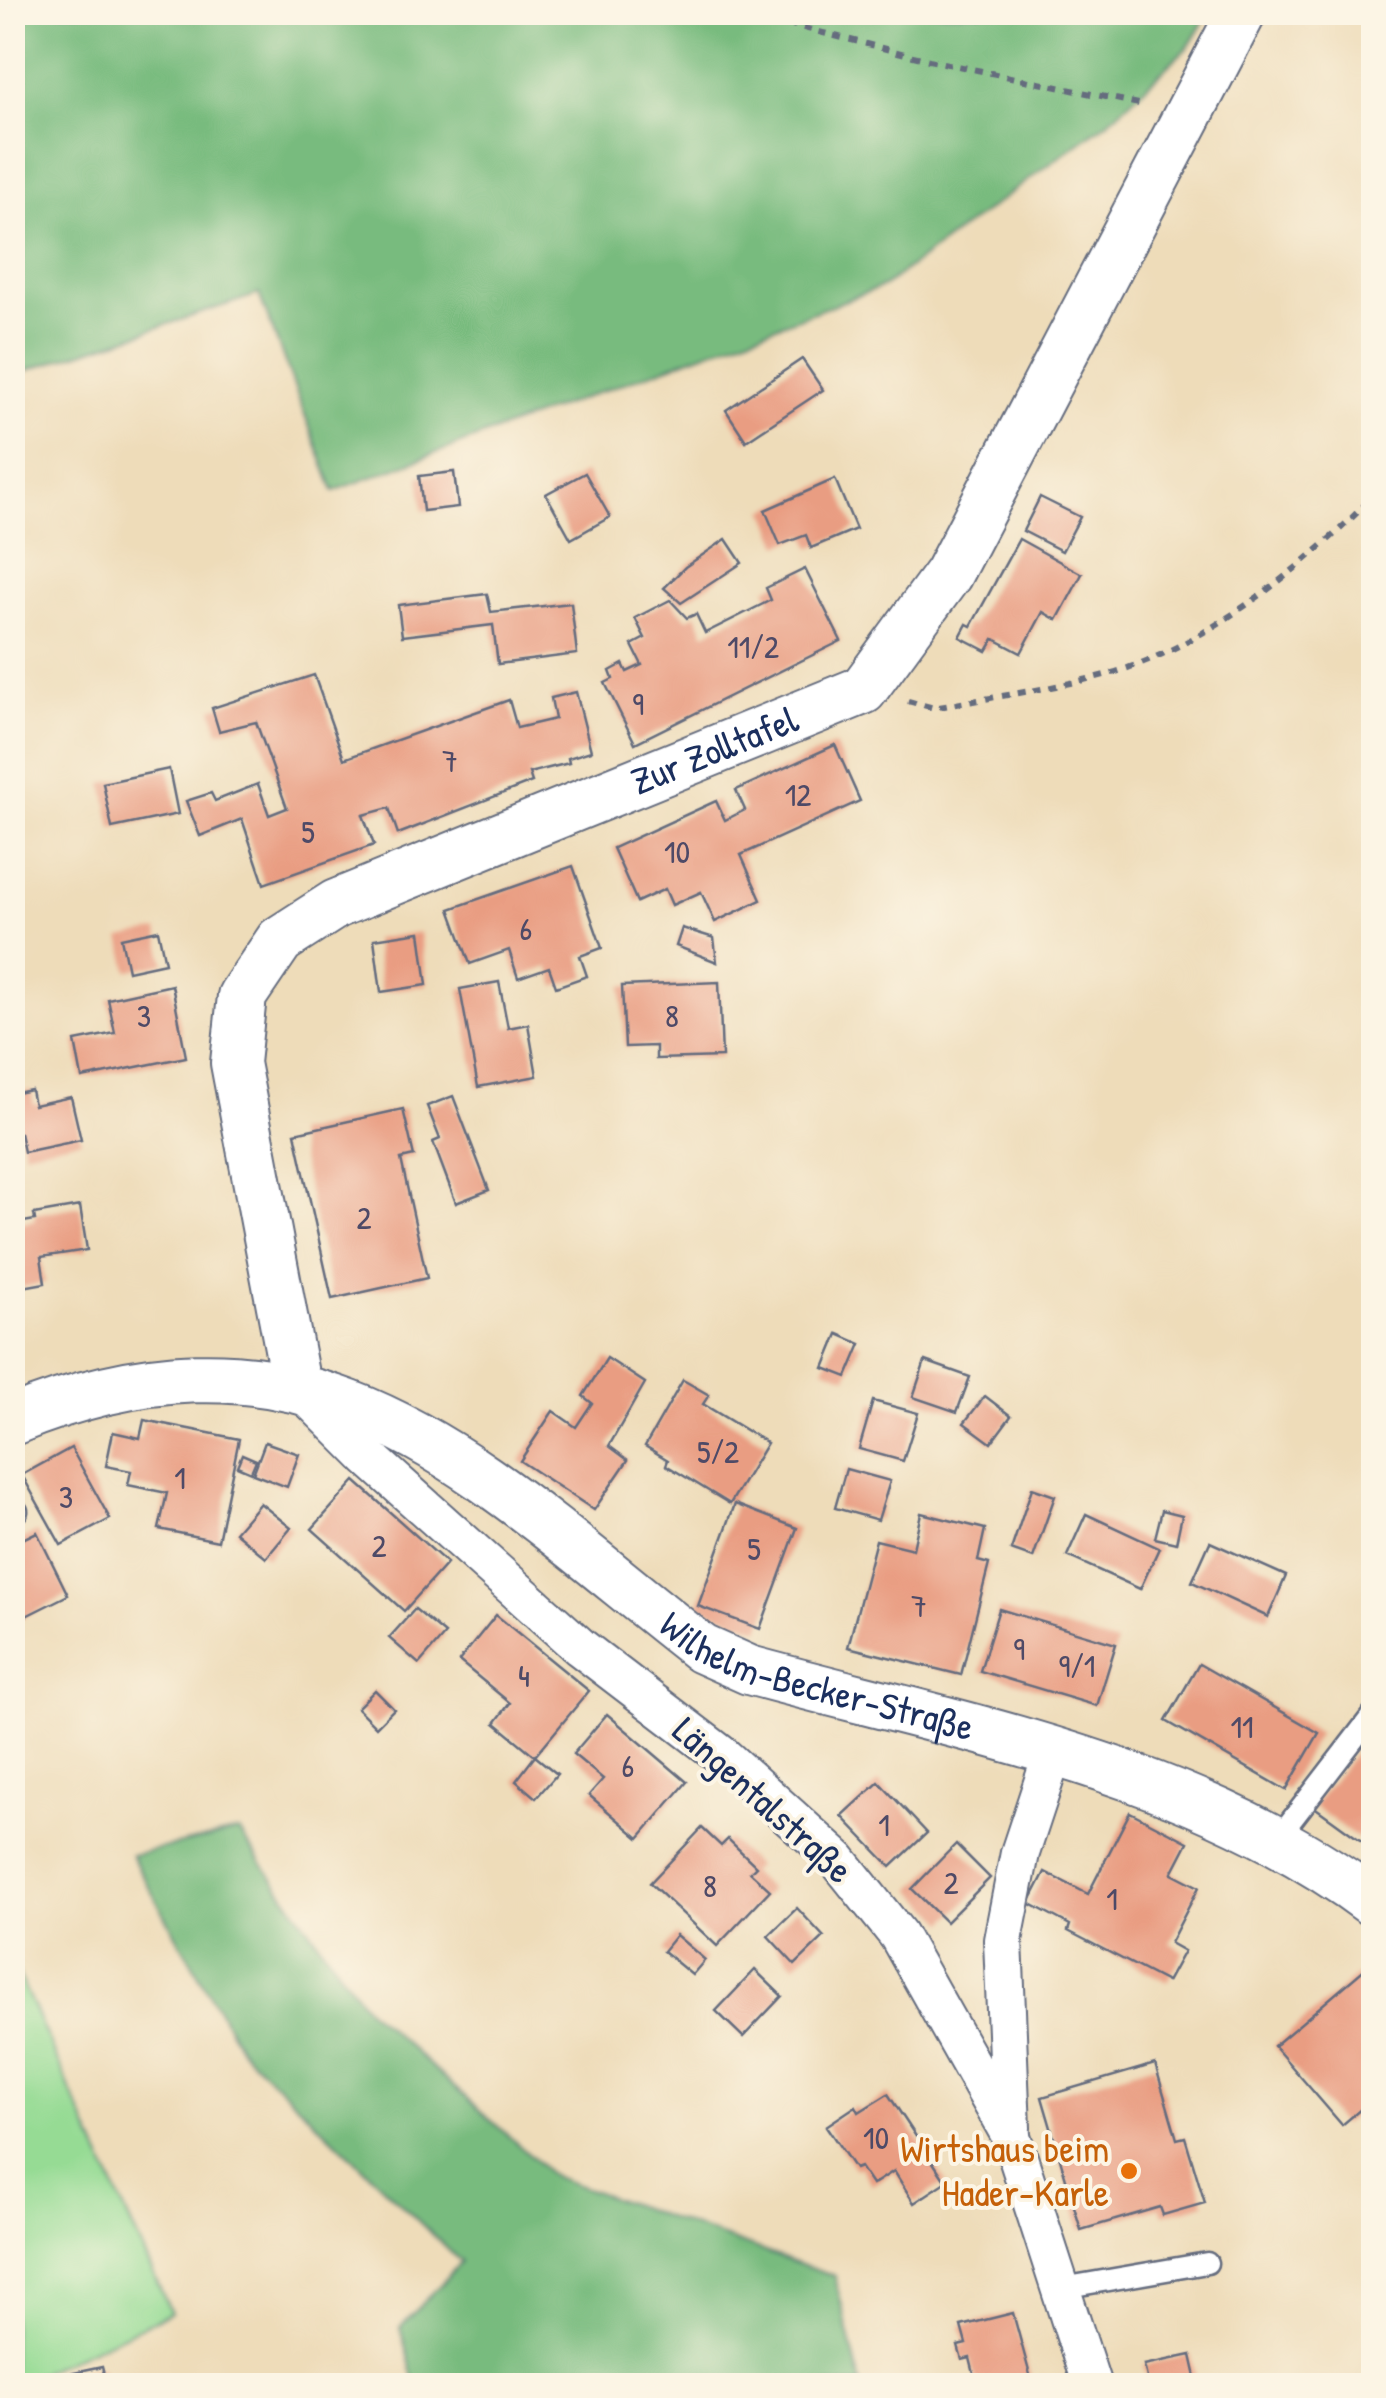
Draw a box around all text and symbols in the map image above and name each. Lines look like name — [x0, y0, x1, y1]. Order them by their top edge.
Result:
house number: 11/2 — [727, 625, 779, 668]
house number: 9 — [632, 682, 644, 725]
street label: Zur Zolltafel — [623, 692, 806, 806]
house number: 7 — [442, 739, 458, 782]
house number: 12 — [785, 773, 811, 816]
house number: 5 — [301, 810, 315, 853]
house number: 10 — [664, 830, 690, 873]
house number: 6 — [520, 907, 532, 950]
house number: 3 — [137, 994, 151, 1037]
house number: 8 — [665, 994, 679, 1037]
house number: 2 — [357, 1196, 372, 1239]
house number: 5/2 — [697, 1430, 739, 1473]
house number: 1 — [174, 1456, 186, 1499]
house number: 3 — [59, 1475, 73, 1518]
house number: 2 — [372, 1524, 387, 1567]
house number: 5 — [747, 1527, 761, 1570]
house number: 7 — [911, 1584, 927, 1627]
street label: Wilhelm-Becker-Straße — [649, 1599, 980, 1752]
house number: 9 — [1013, 1627, 1025, 1670]
house number: 9/1 — [1059, 1644, 1095, 1687]
house number: 4 — [518, 1654, 530, 1697]
street label: Längentalstraße — [662, 1704, 865, 1894]
house number: 11 — [1230, 1705, 1254, 1748]
house number: 6 — [622, 1744, 634, 1787]
house number: 1 — [878, 1803, 890, 1846]
house number: 2 — [944, 1861, 959, 1904]
house number: 8 — [703, 1864, 717, 1907]
house number: 1 — [1106, 1877, 1118, 1920]
house number: 10 — [863, 2116, 889, 2159]
place label: Wirtshaus beim Hader-Karle — [900, 2122, 1109, 2218]
marker: Wirtshaus beim Hader-Karle — [1118, 2160, 1140, 2182]

